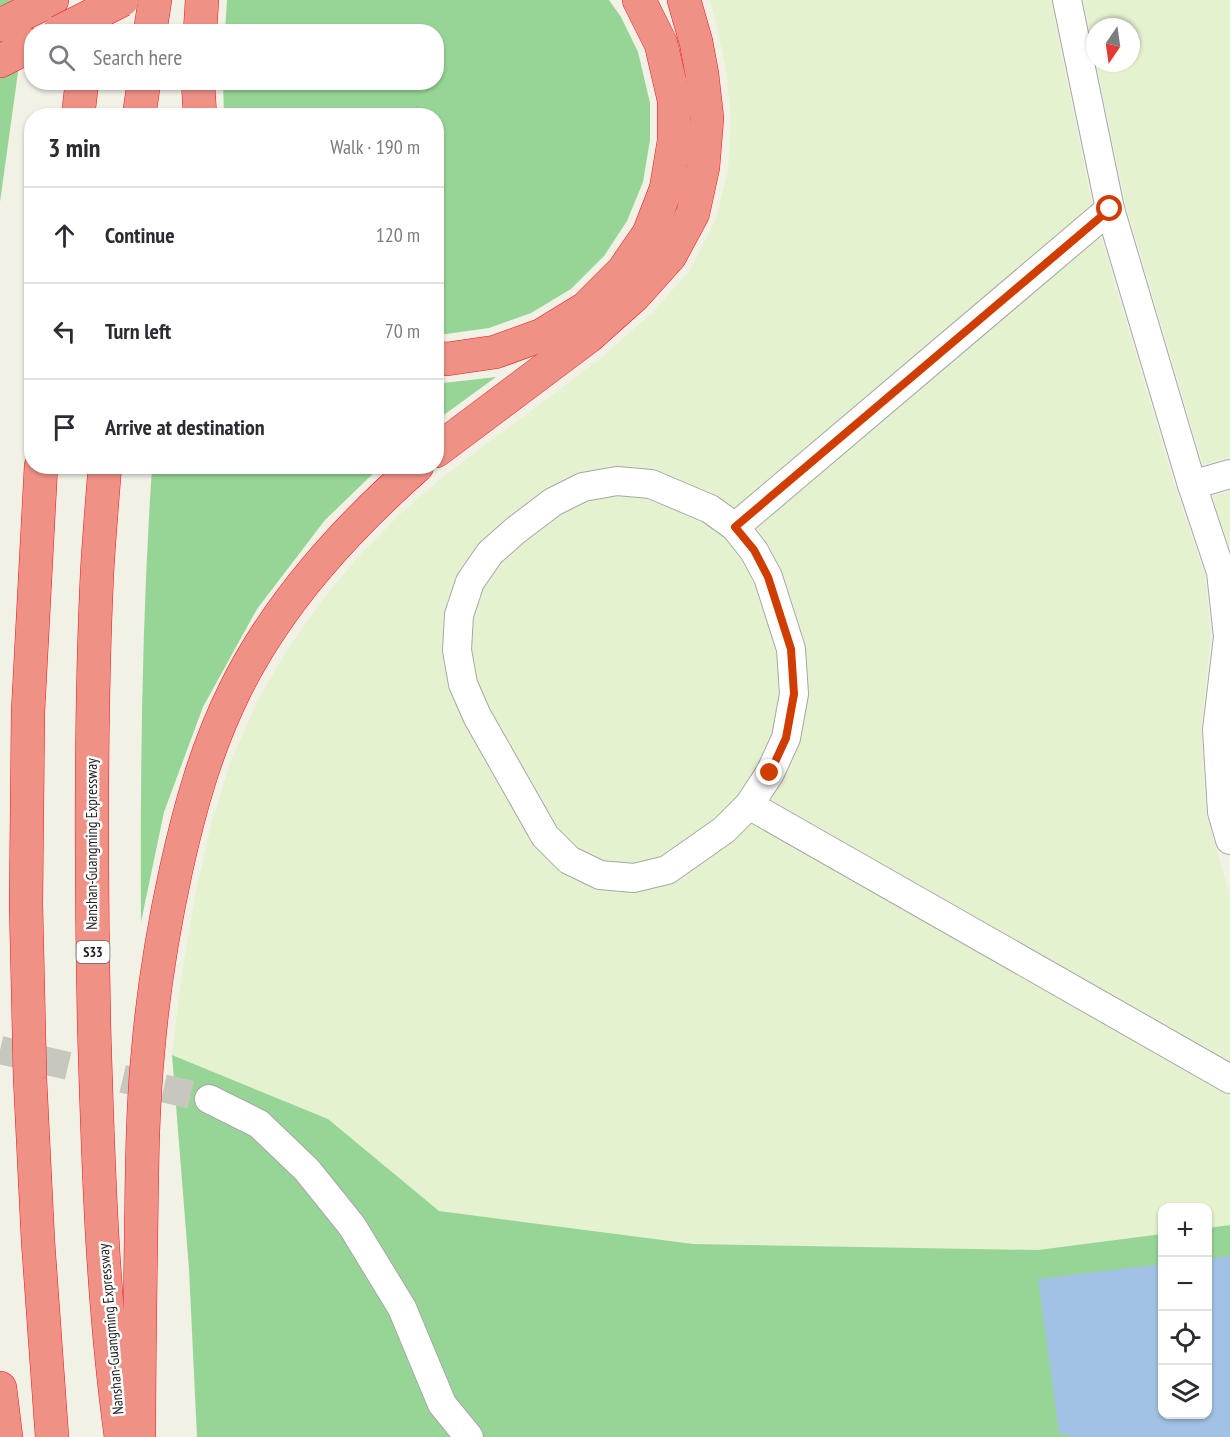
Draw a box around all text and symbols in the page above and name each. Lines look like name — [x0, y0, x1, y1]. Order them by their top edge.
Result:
north arrow — [1086, 18, 1140, 72]
search box — [24, 24, 444, 90]
icon: search — [45, 41, 78, 74]
text: Search here — [93, 43, 182, 71]
text: 3 min — [48, 131, 101, 164]
text: Walk · 190 m — [330, 134, 420, 160]
route start — [1096, 195, 1122, 221]
icon: ahead — [48, 219, 81, 252]
text: Continue — [105, 221, 175, 249]
text: 120 m — [376, 222, 420, 248]
icon: left — [48, 315, 81, 348]
text: Turn left — [105, 317, 171, 345]
text: 70 m — [385, 318, 420, 344]
icon: arrive — [48, 411, 81, 444]
text: Arrive at destination — [105, 413, 265, 441]
street label: Nanshan-Guangming Expressway — [82, 758, 101, 930]
route end — [756, 759, 782, 785]
road number: S33 — [76, 941, 110, 963]
map controls — [1158, 1203, 1212, 1419]
button: + — [1158, 1203, 1212, 1257]
street label: Nanshan-Guangming Expressway — [94, 1242, 127, 1415]
button: − — [1158, 1257, 1212, 1311]
button: locate — [1158, 1311, 1212, 1365]
button: layers — [1158, 1365, 1212, 1419]

